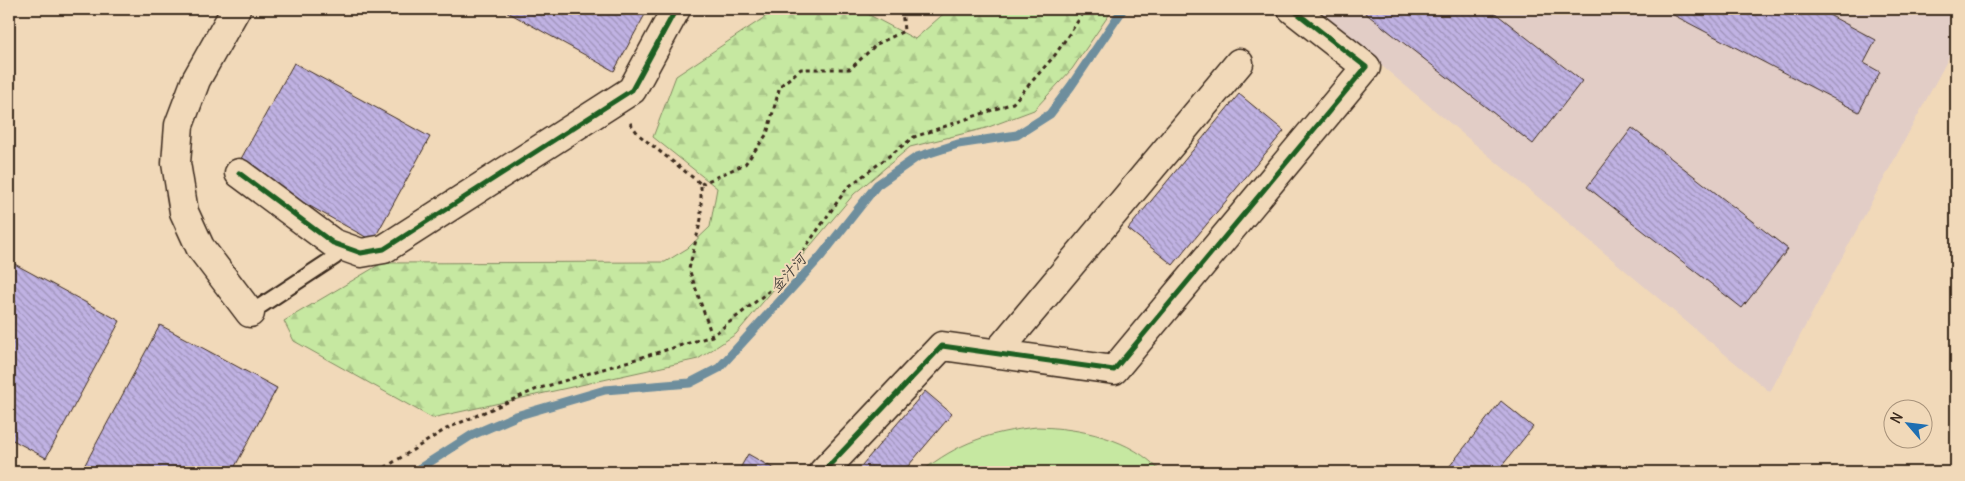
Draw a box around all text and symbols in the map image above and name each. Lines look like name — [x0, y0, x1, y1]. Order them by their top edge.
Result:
water label: 金汁河 — [766, 248, 812, 296]
north arrow — [1882, 398, 1932, 448]
text: N — [1886, 409, 1907, 426]

